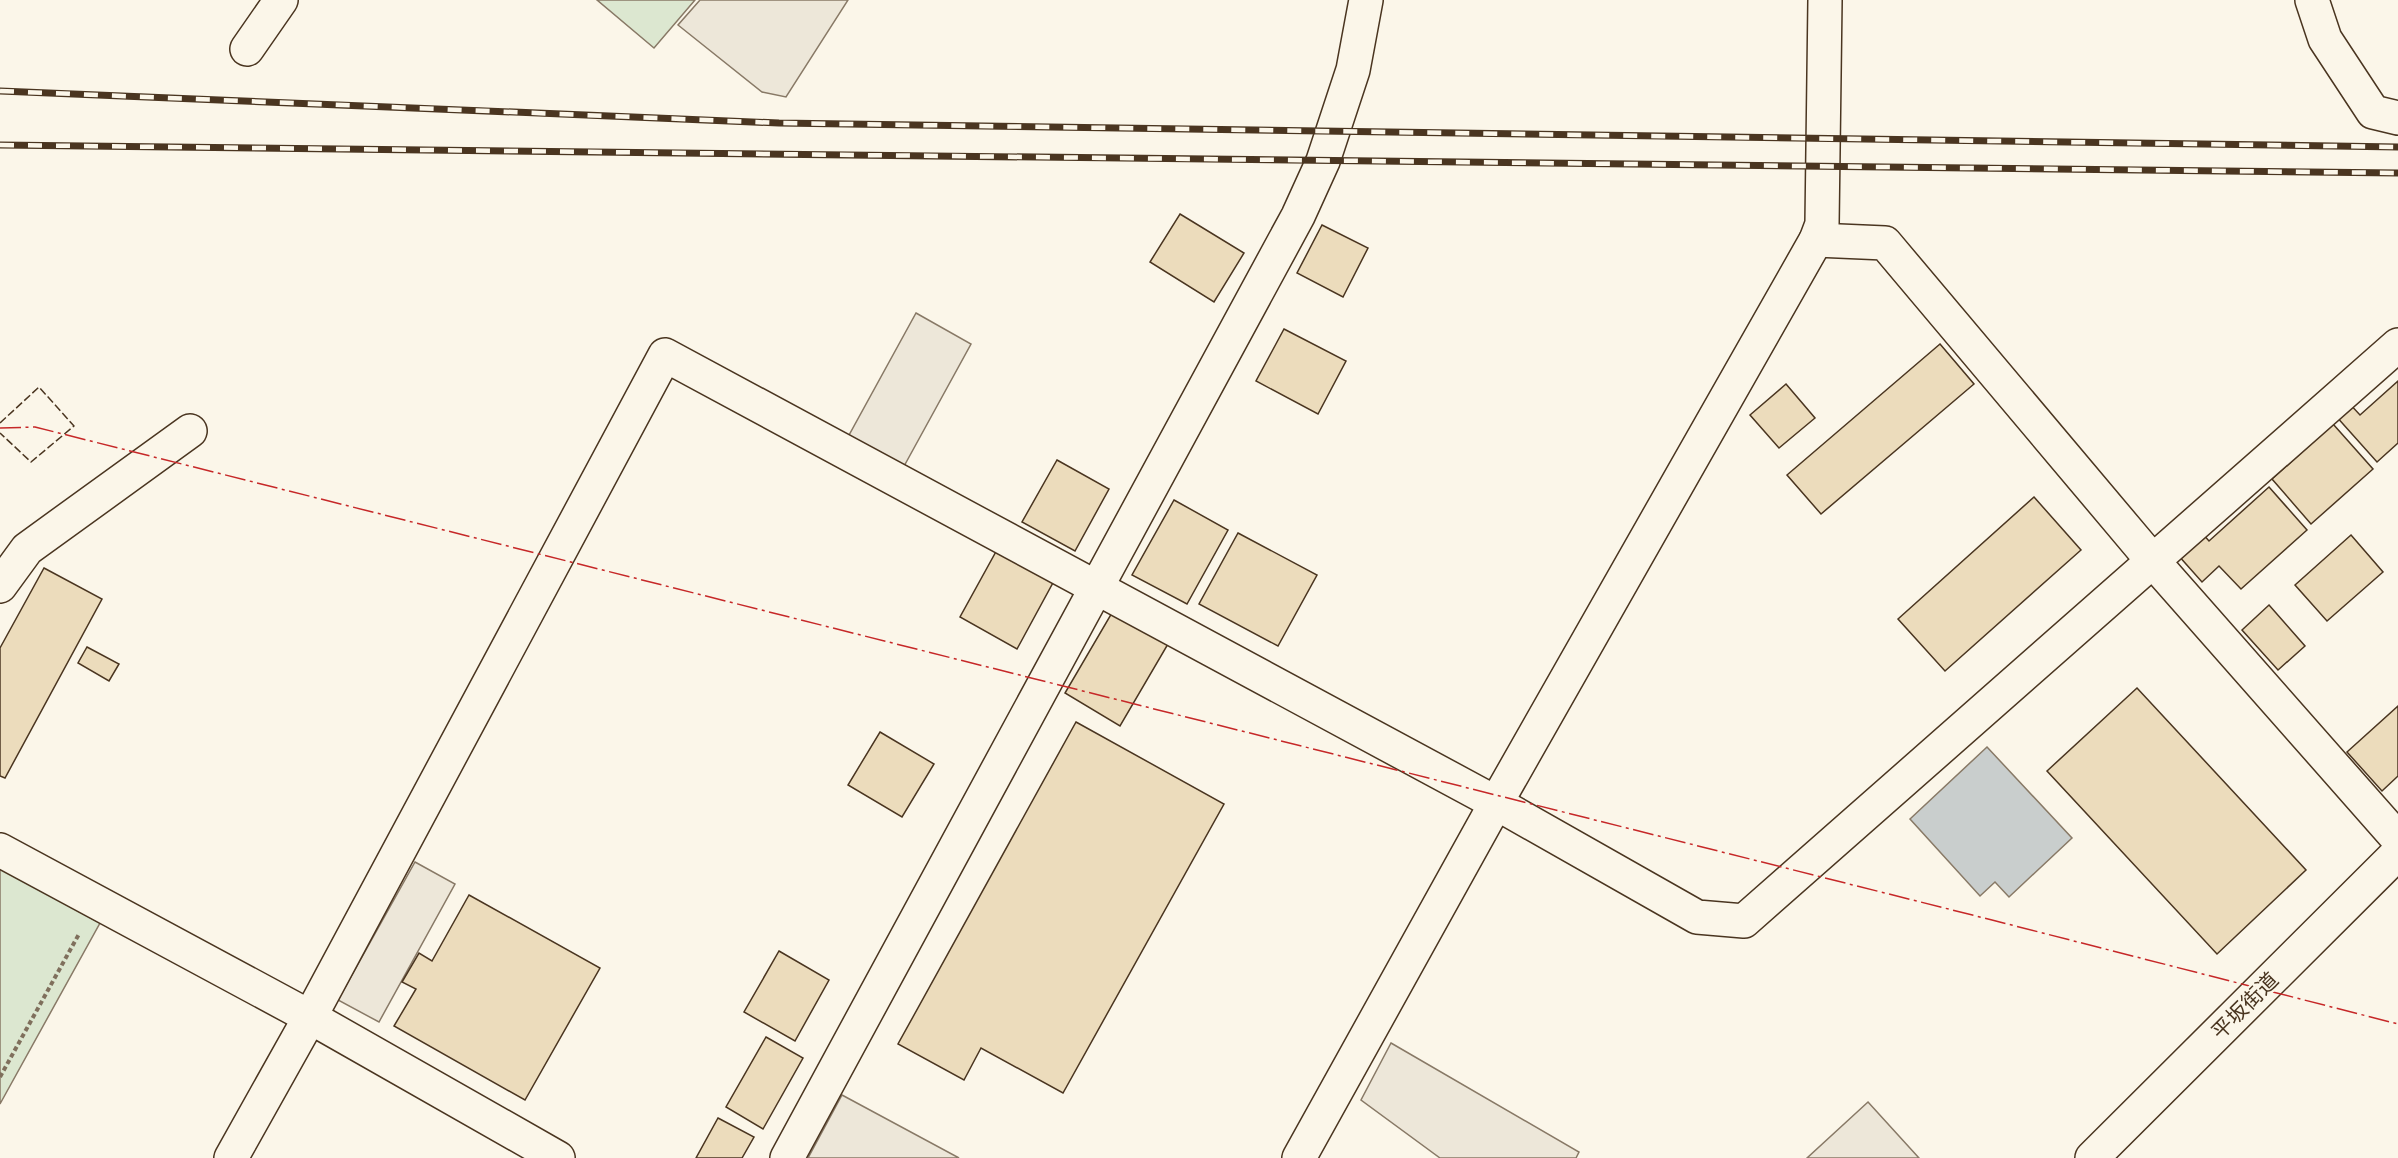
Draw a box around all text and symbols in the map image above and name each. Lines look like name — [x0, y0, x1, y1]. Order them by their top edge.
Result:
street label: 平坂街道 — [2207, 968, 2284, 1045]

